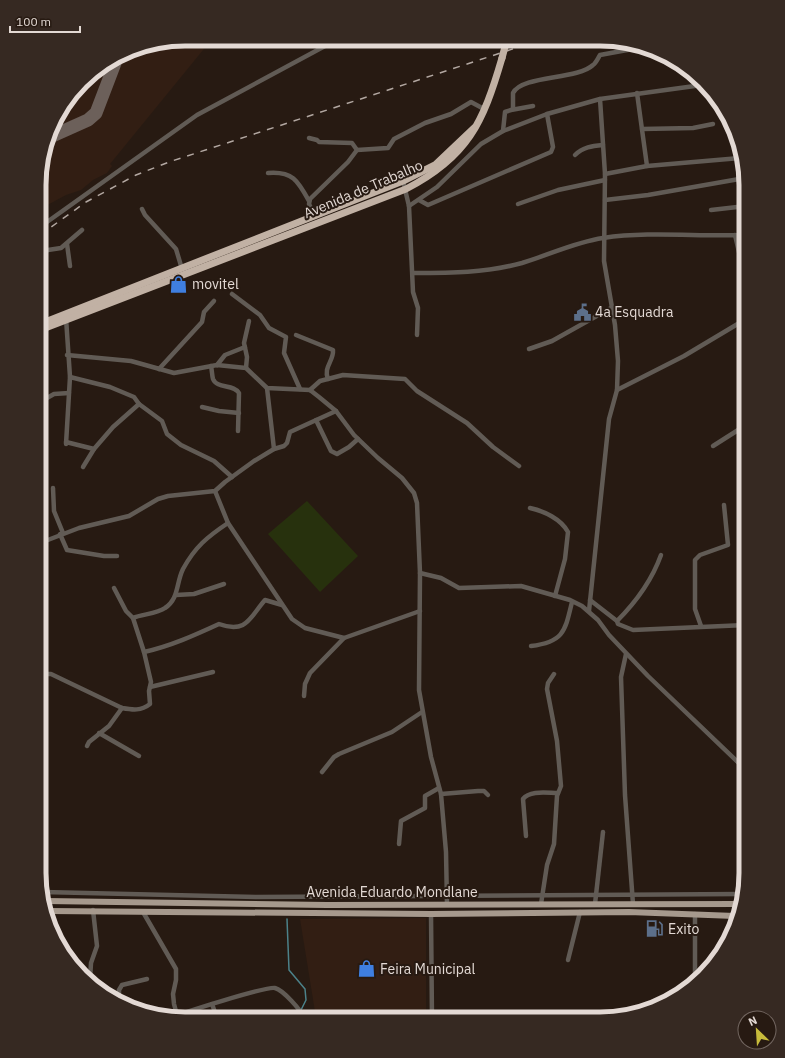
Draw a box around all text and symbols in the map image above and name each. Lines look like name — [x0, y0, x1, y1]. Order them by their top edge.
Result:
scale bar — [10, 8, 80, 34]
text: 100 m — [16, 14, 51, 29]
street label: Avenida de Trabalho — [301, 156, 425, 222]
shop icon: movitel — [169, 274, 189, 294]
place label: movitel — [192, 275, 239, 293]
public building icon: 4a Esquadra — [572, 302, 592, 322]
place label: 4a Esquadra — [595, 303, 674, 321]
street label: Avenida Eduardo Mondlane — [306, 883, 478, 901]
fuel station icon: Exito — [645, 919, 665, 939]
place label: Exito — [668, 920, 700, 938]
shop icon: Feira Municipal — [357, 959, 377, 979]
place label: Feira Municipal — [380, 960, 475, 978]
north arrow — [737, 1010, 777, 1050]
text: N — [746, 1013, 759, 1029]

